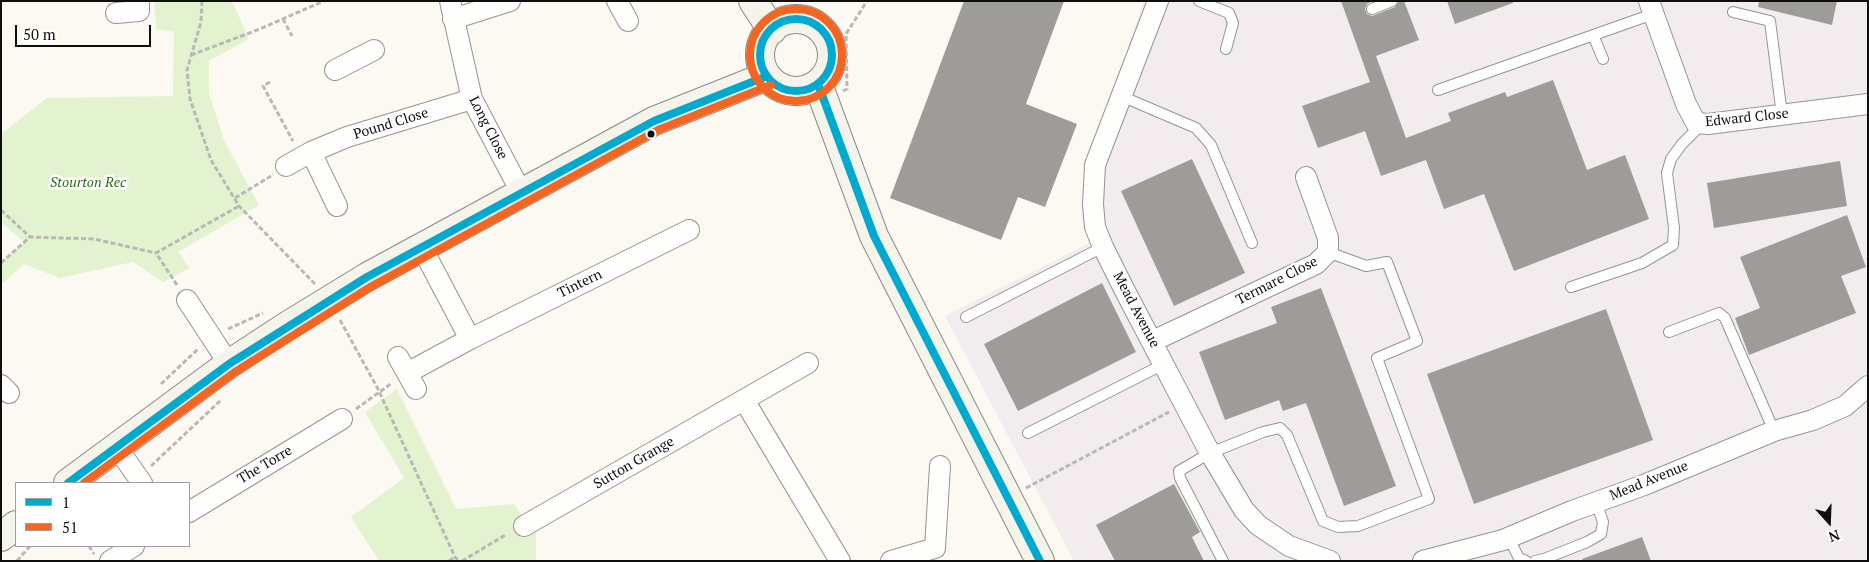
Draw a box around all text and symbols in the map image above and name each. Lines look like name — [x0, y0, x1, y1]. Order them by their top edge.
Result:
scale bar — [18, 15, 154, 47]
text: 50 m — [23, 24, 56, 44]
street label: Long Close — [465, 94, 511, 162]
street label: Pound Close — [352, 105, 430, 143]
street label: Edward Close — [1704, 105, 1790, 131]
unlabelled marker — [646, 129, 656, 139]
park label: Stourton Rec — [50, 175, 126, 191]
street label: Termare Close — [1233, 253, 1321, 309]
street label: Tintern — [555, 266, 605, 302]
street label: Mead Avenue — [1109, 269, 1163, 351]
street label: Sutton Grange — [591, 433, 677, 493]
street label: The Torre — [235, 442, 295, 488]
street label: Mead Avenue — [1607, 458, 1691, 504]
legend — [15, 482, 190, 547]
text: 1 — [62, 492, 70, 512]
north arrow — [1804, 497, 1854, 547]
text: 51 — [62, 517, 78, 537]
text: N — [1826, 526, 1843, 547]

